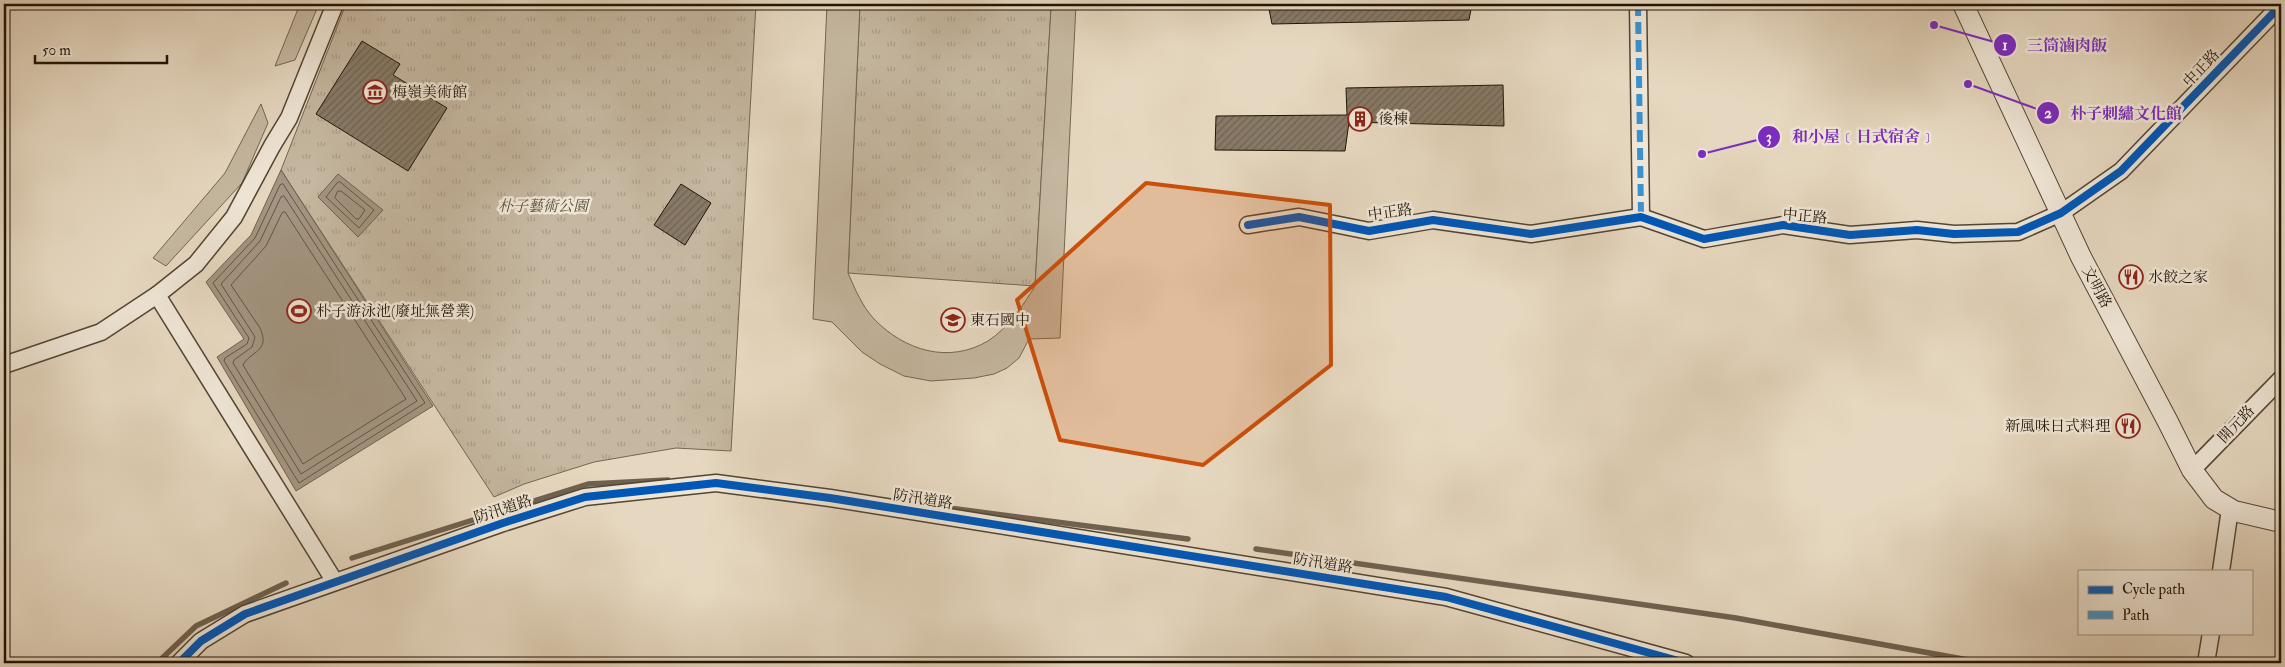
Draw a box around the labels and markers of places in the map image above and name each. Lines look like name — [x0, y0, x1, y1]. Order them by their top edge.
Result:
callout: 三筒滷肉飯 — [1992, 30, 2117, 61]
museum icon: 梅嶺美術館 — [362, 79, 388, 105]
place label: 梅嶺美術館 — [392, 83, 467, 102]
callout: 朴子刺繡文化館 — [2035, 98, 2192, 129]
building icon: 後棟 — [1347, 106, 1373, 132]
place label: 後棟 — [1378, 110, 1408, 129]
callout: 和小屋﹝日式宿舍﹞ — [1757, 121, 1946, 152]
restaurant icon: 水餃之家 — [2118, 264, 2144, 290]
place label: 水餃之家 — [2148, 268, 2208, 287]
sports icon: 朴子游泳池(廢址無營業) — [286, 298, 312, 324]
place label: 朴子游泳池(廢址無營業) — [316, 302, 474, 321]
school or university icon: 東石國中 — [940, 307, 966, 333]
place label: 東石國中 — [970, 311, 1030, 330]
restaurant icon: 新風味日式料理 — [2115, 413, 2141, 439]
place label: 新風味日式料理 — [2005, 417, 2111, 436]

